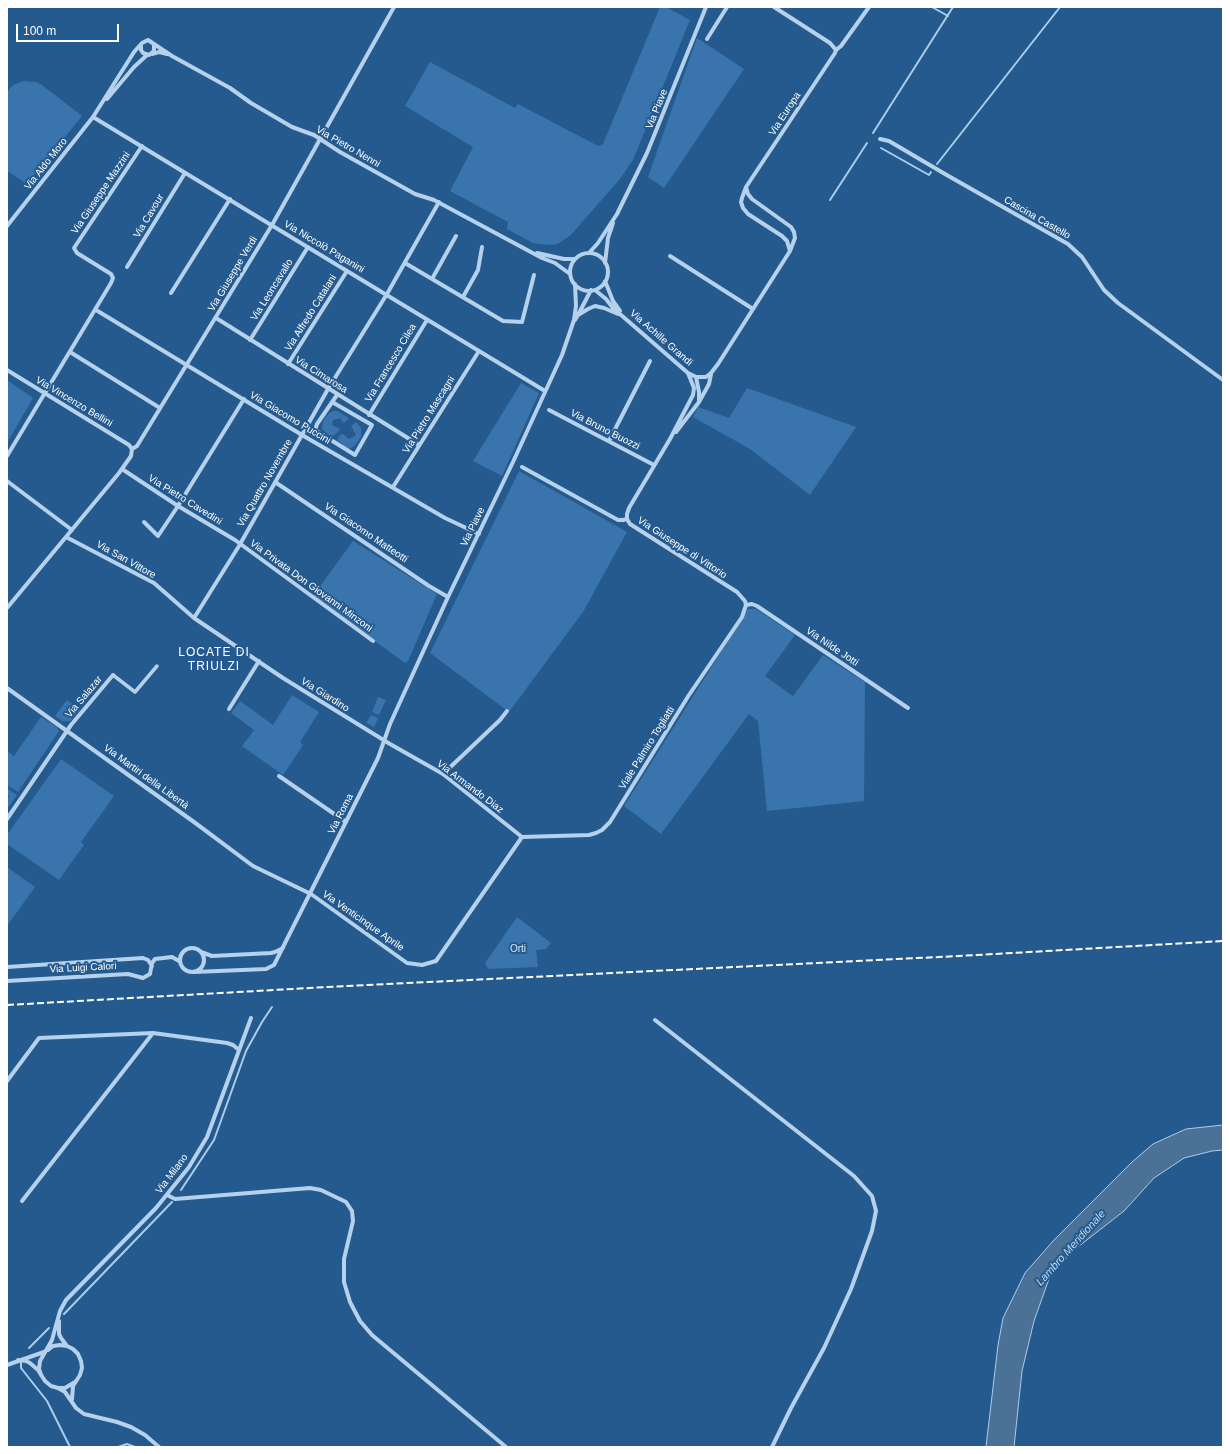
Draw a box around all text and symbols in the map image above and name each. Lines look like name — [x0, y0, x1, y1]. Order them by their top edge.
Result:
scale bar — [18, 16, 121, 42]
text: 100 m — [23, 24, 56, 38]
street label: Via Piave — [644, 87, 670, 131]
street label: Via Europa — [767, 90, 803, 138]
street label: Via Pietro Nenni — [314, 124, 382, 170]
street label: Via Aldo Moro — [22, 136, 70, 192]
street label: Via Giuseppe Mazzini — [69, 150, 133, 236]
street label: Via Cavour — [131, 192, 167, 240]
street label: Cascina Castello — [1002, 194, 1072, 242]
street label: Via Niccolò Paganini — [282, 218, 366, 276]
street label: Via Giuseppe Verdi — [206, 234, 260, 314]
street label: Via Leoncavallo — [248, 257, 296, 323]
street label: Via Alfredo Catalani — [283, 272, 339, 354]
street label: Via Achille Grandi — [627, 307, 695, 369]
street label: Via Francesco Cilea — [363, 322, 419, 404]
street label: Via Cimarosa — [292, 354, 350, 396]
street label: Via Vincenzo Bellini — [33, 374, 115, 430]
street label: Via Pietro Mascagni — [400, 374, 458, 456]
street label: Via Giacomo Puccini — [247, 389, 333, 447]
street label: Via Bruno Buozzi — [568, 407, 642, 453]
street label: Via Quattro Novembre — [235, 437, 295, 529]
street label: Via Pietro Cavedini — [146, 472, 224, 528]
street label: Via Giacomo Matteotti — [322, 501, 410, 565]
street label: Via Piave — [458, 505, 488, 549]
street label: Via Giuseppe di Vittorio — [635, 515, 729, 581]
street label: Via Privata Don Giovanni Minzoni — [247, 537, 375, 635]
street label: Via San Vittore — [94, 539, 158, 581]
street label: Via Nilde Jotti — [803, 625, 861, 669]
district label: LOCATE DI TRIULZI — [178, 646, 250, 674]
street label: Via Salazar — [63, 674, 105, 720]
street label: Via Giardino — [299, 675, 351, 715]
street label: Viale Palmiro Togliatti — [617, 704, 677, 792]
street label: Via Martiri della Libertà — [101, 742, 191, 812]
street label: Via Armando Diaz — [434, 758, 506, 816]
street label: Via Roma — [326, 792, 356, 836]
street label: Via Venticinque Aprile — [320, 888, 406, 954]
park label: Orti — [510, 943, 526, 955]
street label: Via Luigi Calori — [49, 960, 117, 976]
street label: Via Milano — [153, 1152, 191, 1196]
water label: Lambro Meridionale — [1034, 1207, 1108, 1289]

